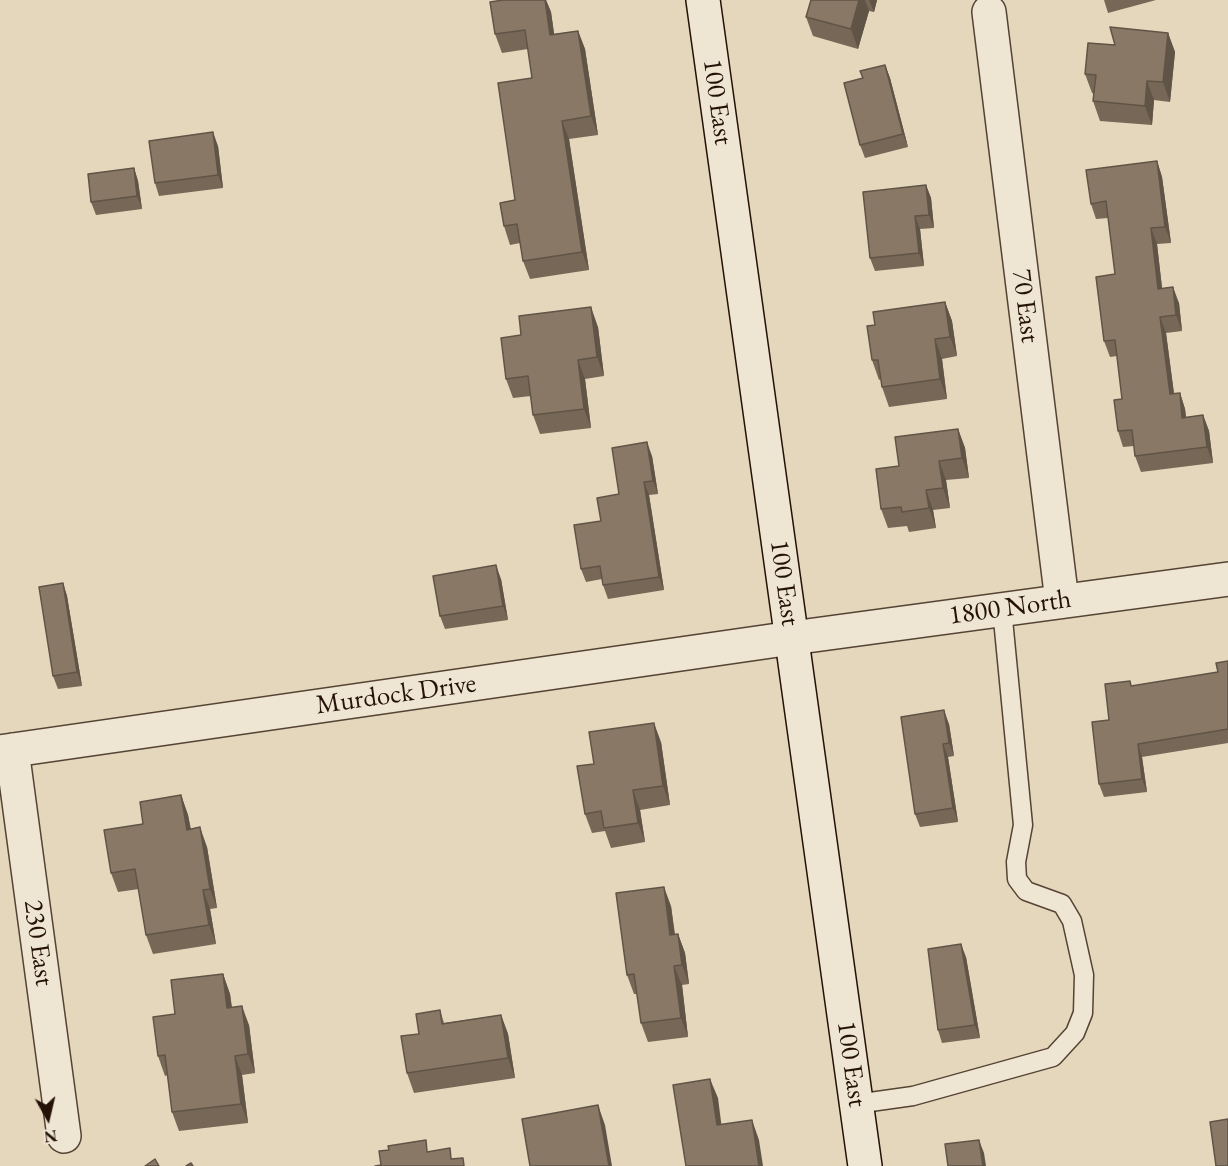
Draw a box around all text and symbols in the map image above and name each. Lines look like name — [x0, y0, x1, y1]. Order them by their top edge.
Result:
street label: 100 East — [695, 57, 739, 147]
street label: 70 East — [1004, 267, 1046, 345]
street label: 100 East — [762, 538, 806, 628]
street label: 1800 North — [947, 583, 1073, 633]
street label: Murdock Drive — [314, 668, 478, 722]
street label: 230 East — [16, 898, 60, 988]
street label: 100 East — [829, 1019, 873, 1109]
north arrow — [18, 1088, 78, 1148]
text: N — [43, 1125, 58, 1148]

